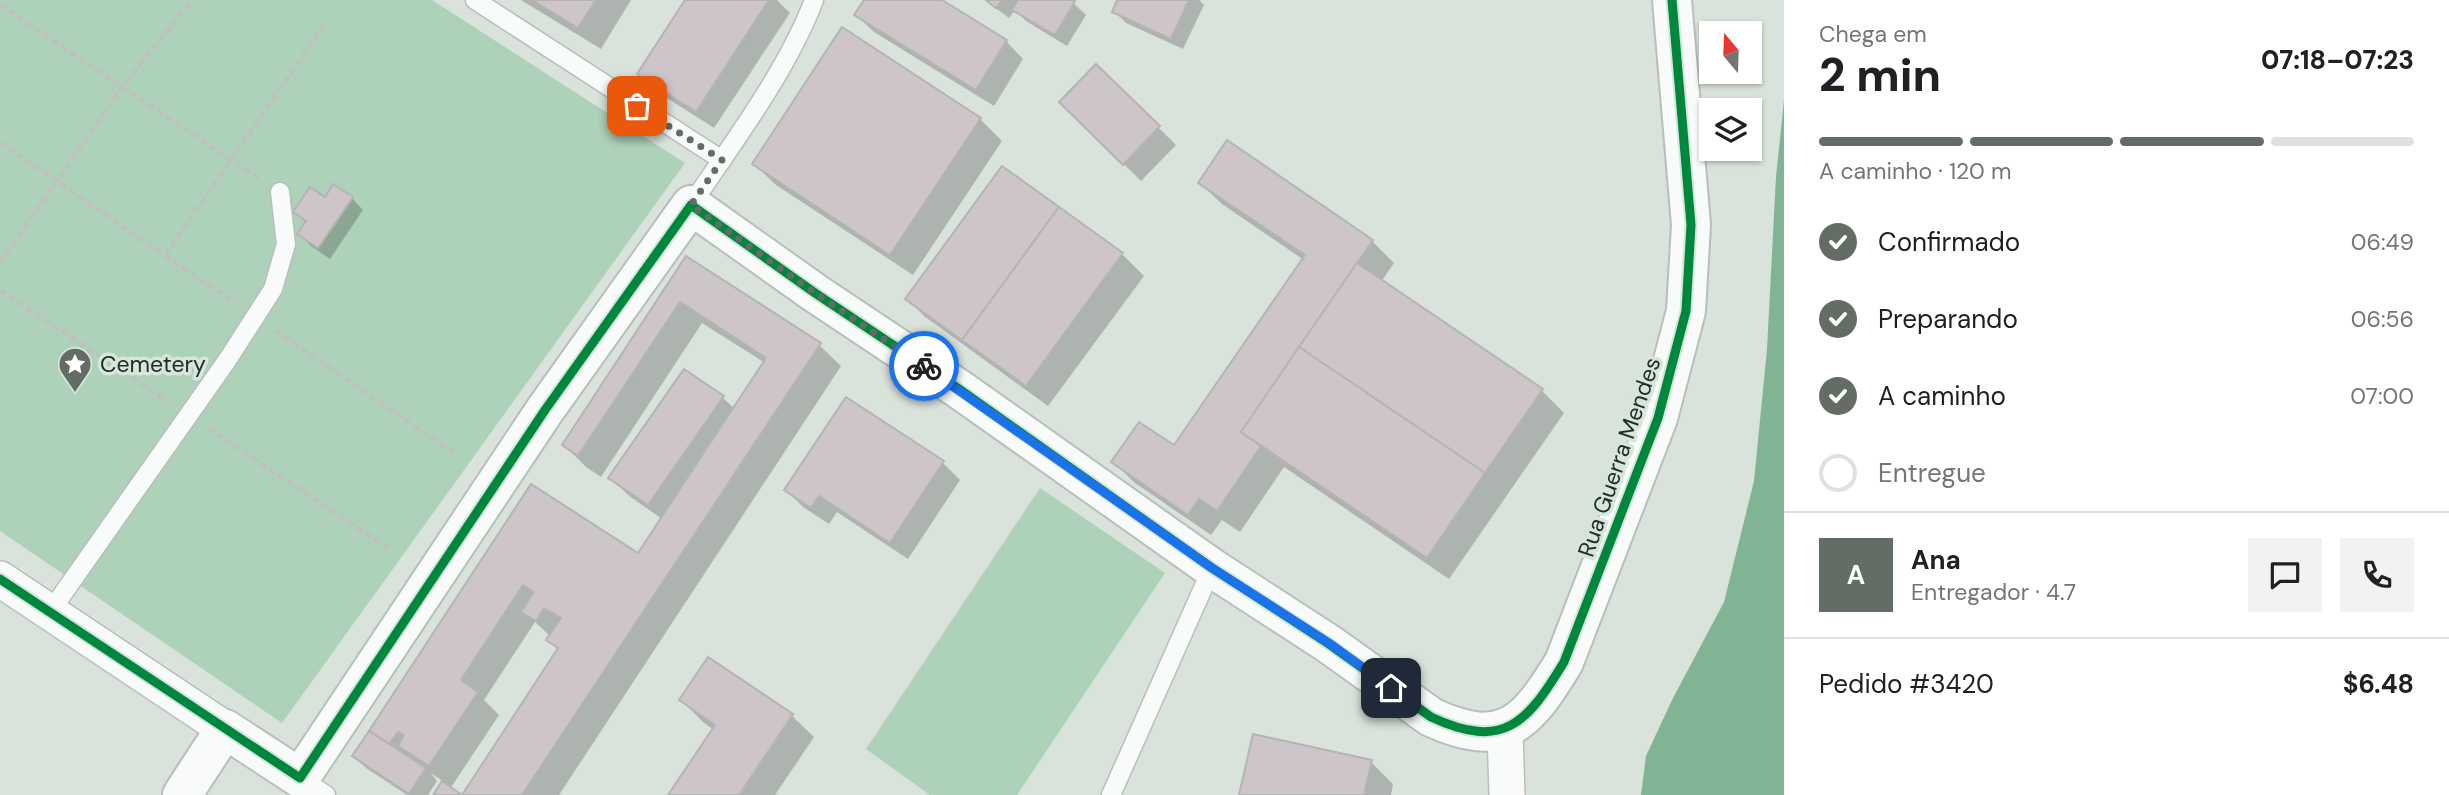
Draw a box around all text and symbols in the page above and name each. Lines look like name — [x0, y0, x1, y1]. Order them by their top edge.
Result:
text: Chega em — [1819, 19, 1927, 49]
north arrow — [1699, 21, 1762, 84]
map controls — [1699, 21, 1762, 161]
text: 07:18–07:23 — [2261, 43, 2414, 77]
text: 2 min — [1819, 45, 1941, 105]
pin — [607, 76, 667, 136]
icon: bag — [618, 87, 656, 125]
button: layers — [1699, 98, 1762, 161]
text: A caminho · 120 m — [1819, 156, 2011, 186]
icon: check — [1819, 223, 1857, 261]
text: Confirmado — [1878, 225, 2020, 259]
text: 06:49 — [2351, 227, 2414, 257]
icon: check — [1819, 300, 1857, 338]
text: Preparando — [1878, 302, 2018, 336]
text: 06:56 — [2351, 304, 2414, 334]
courier — [889, 331, 959, 401]
place icon: Cemetery — [56, 345, 94, 394]
icon: bike — [905, 347, 943, 385]
place label: Cemetery — [100, 349, 206, 379]
street label: Rua Guerra Mendes — [1571, 353, 1667, 561]
icon: check — [1819, 377, 1857, 415]
text: A caminho — [1878, 379, 2006, 413]
text: 07:00 — [2350, 381, 2414, 411]
text: Entregue — [1878, 456, 1986, 490]
button: chat — [2248, 538, 2322, 612]
button: phone — [2340, 538, 2414, 612]
text: Ana — [1911, 543, 1961, 577]
text: A — [1847, 558, 1865, 592]
text: Entregador · 4.7 — [1911, 577, 2076, 607]
pin — [1361, 658, 1421, 718]
text: Pedido #3420 — [1819, 667, 1994, 701]
text: $6.48 — [2343, 667, 2414, 701]
icon: home — [1372, 669, 1410, 707]

